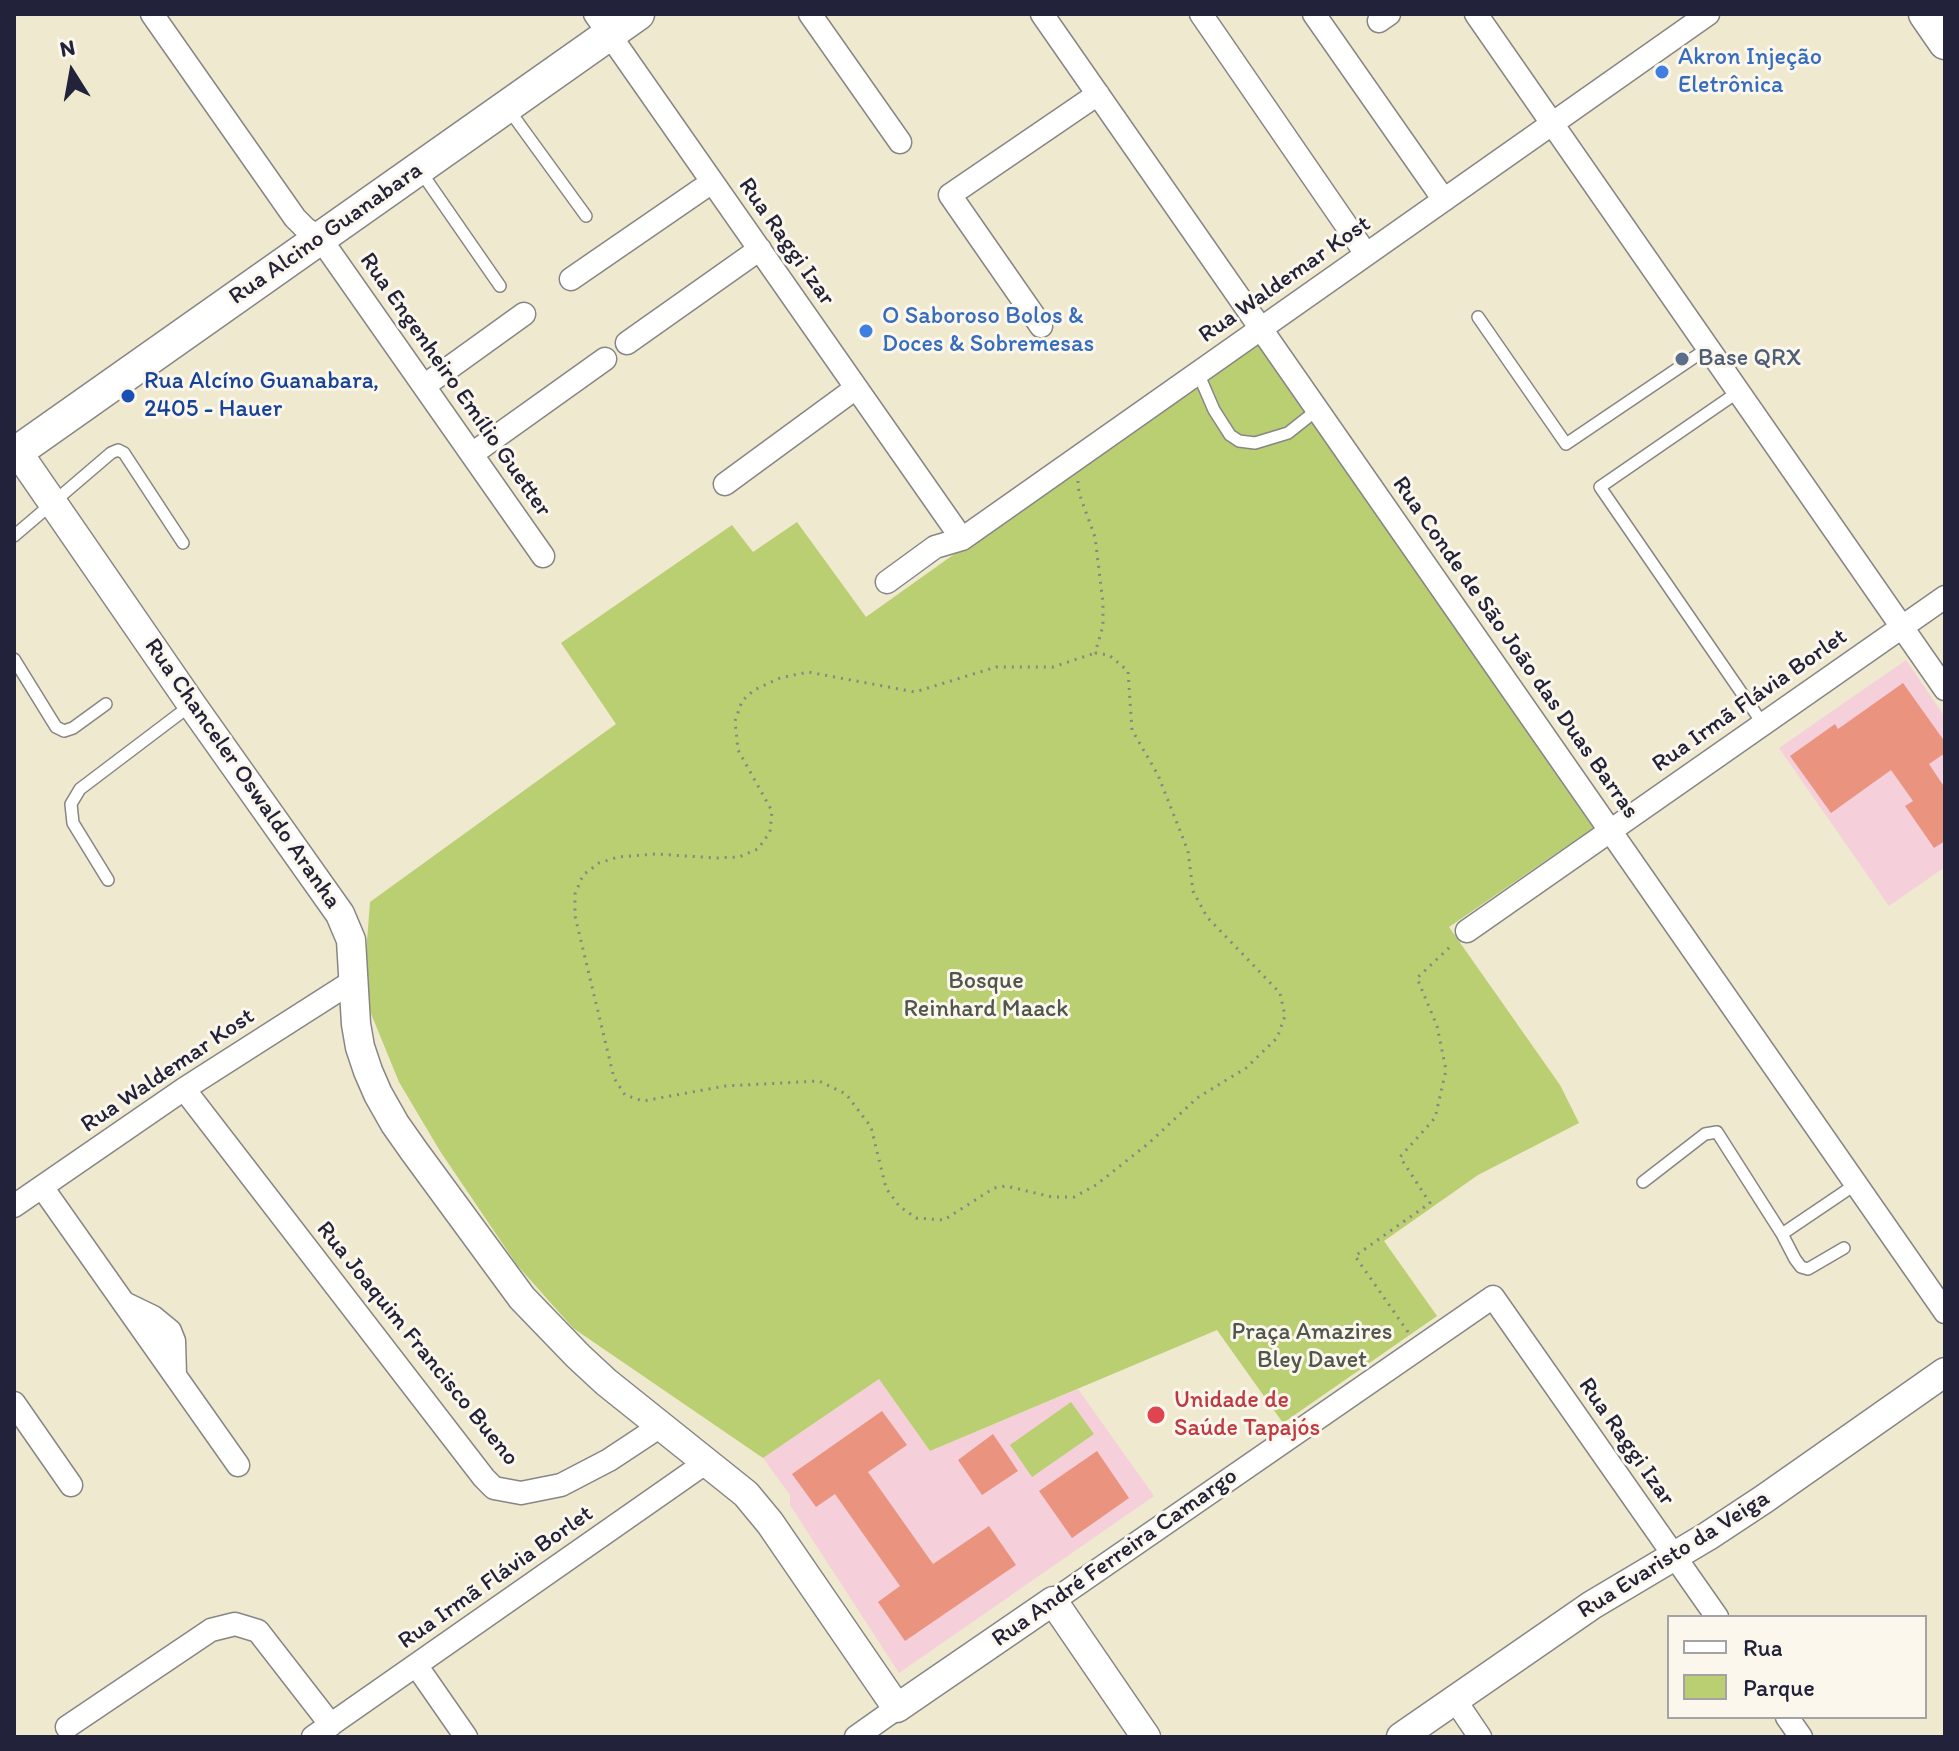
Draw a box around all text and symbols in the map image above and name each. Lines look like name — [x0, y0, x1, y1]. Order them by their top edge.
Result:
north arrow — [32, 32, 112, 112]
text: N — [57, 33, 77, 63]
place label: Akron Injeção Eletrônica — [1678, 44, 1822, 100]
marker: Akron Injeção Eletrônica — [1653, 63, 1671, 81]
street label: Rua Alcino Guanabara — [224, 156, 428, 312]
street label: Rua Raggi Izar — [731, 172, 841, 312]
street label: Rua Waldemar Kost — [1194, 210, 1376, 350]
street label: Rua Engenheiro Emílio Guetter — [353, 247, 557, 523]
place label: O Saboroso Bolos & Doces & Sobremesas — [882, 303, 1094, 359]
marker: O Saboroso Bolos & Doces & Sobremesas — [857, 322, 875, 340]
place label: Base QRX — [1698, 345, 1801, 373]
marker: Base QRX — [1673, 350, 1691, 368]
place label: Rua Alcíno Guanabara, 2405 - Hauer — [144, 368, 379, 424]
marker: Rua Alcíno Guanabara, 2405 - Hauer — [119, 387, 137, 405]
street label: Rua Conde de São João das Duas Barras — [1385, 471, 1645, 825]
street label: Rua Irmã Flávia Borlet — [1647, 623, 1853, 779]
street label: Rua Chanceler Oswaldo Aranha — [137, 633, 347, 915]
park label: Bosque Reinhard Maack — [903, 968, 1069, 1024]
street label: Rua Waldemar Kost — [76, 1002, 260, 1140]
street label: Rua Joaquim Francisco Bueno — [309, 1216, 525, 1472]
park label: Praça Amazires Bley Davet — [1231, 1319, 1393, 1375]
street label: Rua Raggi Izar — [1571, 1372, 1681, 1512]
place label: Unidade de Saúde Tapajós — [1174, 1387, 1320, 1443]
marker: Unidade de Saúde Tapajós — [1145, 1404, 1167, 1426]
street label: Rua André Ferreira Camargo — [987, 1462, 1243, 1654]
street label: Rua Evaristo da Veiga — [1573, 1484, 1775, 1626]
street label: Rua Irmã Flávia Borlet — [393, 1500, 599, 1656]
legend — [1667, 1615, 1927, 1719]
text: Rua — [1743, 1633, 1783, 1662]
text: Parque — [1743, 1673, 1815, 1702]

